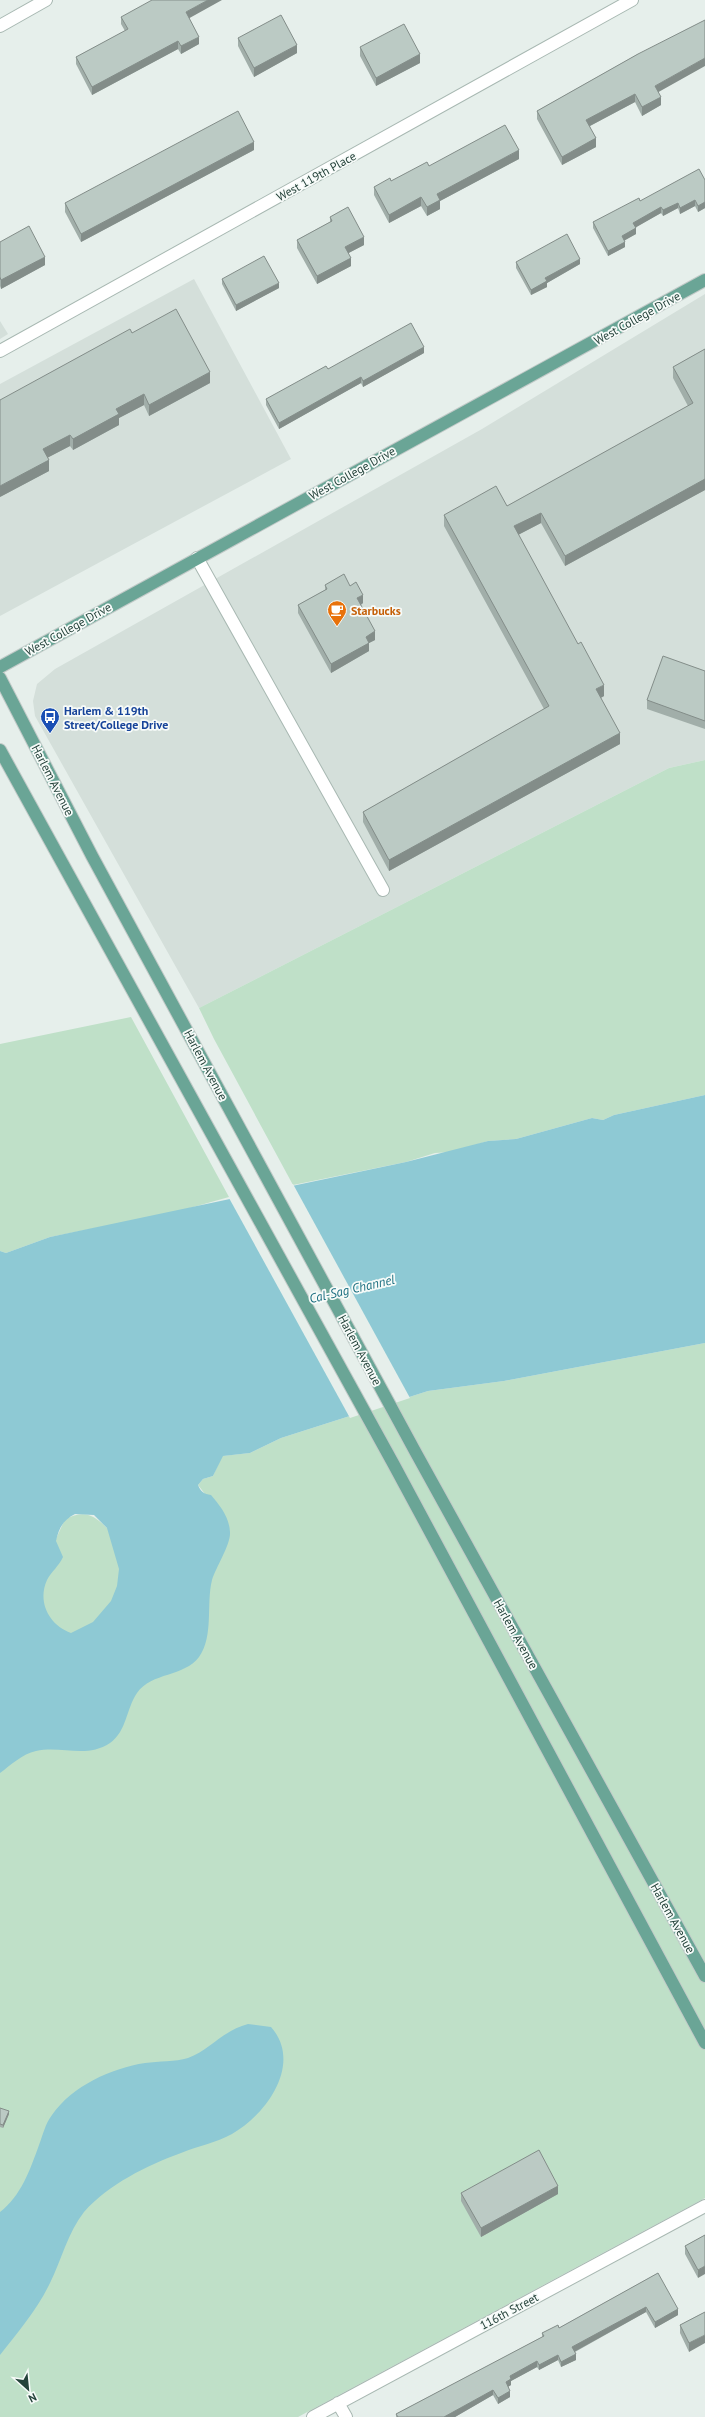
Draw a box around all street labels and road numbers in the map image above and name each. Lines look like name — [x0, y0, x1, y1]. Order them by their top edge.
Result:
street label: West 119th Place — [274, 148, 358, 204]
street label: West College Drive — [591, 288, 683, 348]
street label: West College Drive — [306, 443, 398, 503]
street label: West College Drive — [22, 599, 114, 659]
street label: Harlem Avenue — [29, 742, 77, 818]
street label: Harlem Avenue — [181, 1027, 231, 1103]
street label: Harlem Avenue — [335, 1312, 385, 1388]
street label: Harlem Avenue — [491, 1596, 541, 1672]
street label: Harlem Avenue — [648, 1880, 698, 1956]
street label: 116th Street — [477, 2289, 541, 2333]

